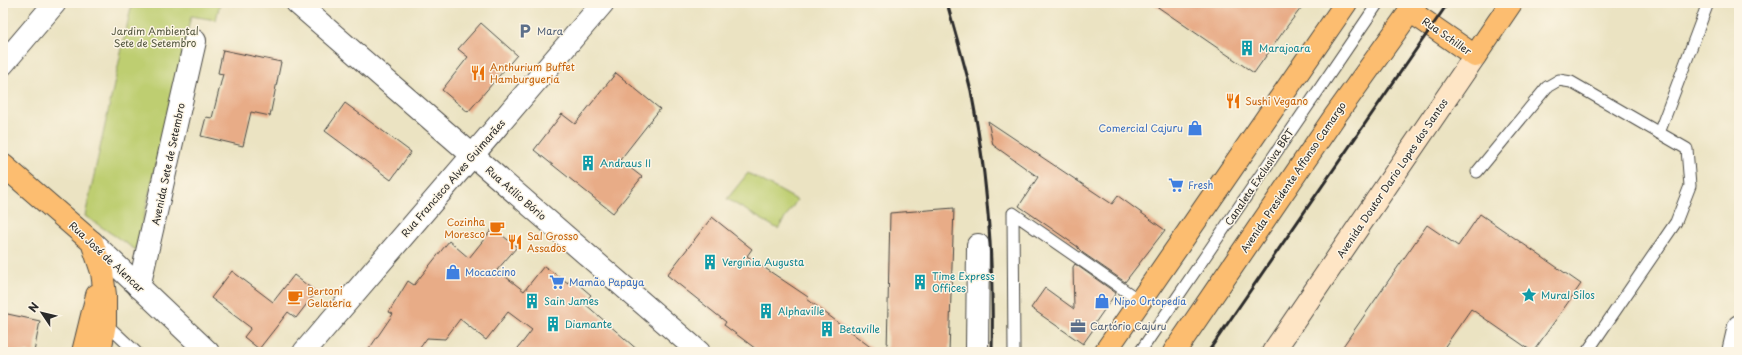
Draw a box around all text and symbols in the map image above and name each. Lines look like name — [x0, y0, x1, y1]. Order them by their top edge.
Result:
street label: Rua Schiller — [1420, 13, 1475, 58]
parking icon: Mara — [516, 22, 534, 40]
park label: Jardim Ambiental Sete de Setembro — [111, 23, 199, 50]
place label: Mara — [537, 23, 564, 38]
building icon: Marajoara — [1238, 39, 1256, 57]
place label: Marajoara — [1259, 40, 1311, 55]
place label: Anthurium Buffet Hamburgueria — [490, 59, 575, 86]
restaurant icon: Anthurium Buffet Hamburgueria — [469, 64, 487, 82]
restaurant icon: Sushi Vegano — [1224, 92, 1242, 110]
place label: Sushi Vegano — [1245, 93, 1309, 108]
street label: Avenida Doutor Dario Lopes dos Santos — [1332, 95, 1451, 260]
street label: Avenida Presidente Affonso Camargo — [1236, 98, 1349, 255]
street label: Avenida Sete de Setembro — [147, 101, 188, 226]
street label: Rua Francisco Alves Guimarães — [397, 115, 508, 240]
shop icon: Comercial Cajuru — [1186, 119, 1204, 137]
place label: Comercial Cajuru — [1099, 120, 1183, 135]
street label: Canaleta Exclusiva BRT — [1220, 125, 1297, 228]
building icon: Andraus II — [579, 154, 597, 172]
place label: Andraus II — [600, 155, 651, 170]
street label: Rua Atílio Bório — [483, 162, 550, 224]
supermarket icon: Fresh — [1167, 176, 1185, 194]
place label: Fresh — [1188, 177, 1213, 192]
place label: Cozinha Moresco — [444, 214, 486, 241]
street label: Rua José de Alencar — [66, 218, 149, 296]
cafe icon: Cozinha Moresco — [488, 219, 506, 237]
place label: Sal Grosso Assados — [527, 228, 579, 255]
restaurant icon: Sal Grosso Assados — [506, 233, 524, 251]
building icon: Vergínia Augusta — [701, 253, 719, 271]
place label: Vergínia Augusta — [722, 254, 805, 269]
shop icon: Mocaccino — [444, 263, 462, 281]
place label: Mocaccino — [465, 264, 516, 279]
place label: Time Express Offices — [932, 268, 995, 295]
supermarket icon: Mamão Papaya — [548, 273, 566, 291]
building icon: Time Express Offices — [911, 273, 929, 291]
place label: Mamão Papaya — [569, 274, 645, 289]
place label: Bertoni Gelateria — [307, 283, 352, 310]
place icon: Mural Silos — [1520, 286, 1538, 304]
place label: Mural Silos — [1541, 287, 1595, 302]
cafe icon: Bertoni Gelateria — [286, 288, 304, 306]
building icon: Sain James — [523, 292, 541, 310]
shop icon: Nipo Ortopedia — [1093, 292, 1111, 310]
north arrow — [22, 293, 62, 333]
place label: Sain James — [544, 293, 599, 308]
place label: Nipo Ortopedia — [1114, 293, 1187, 308]
text: N — [24, 298, 43, 315]
building icon: Alphaville — [757, 302, 775, 320]
place label: Alphaville — [778, 303, 825, 318]
building icon: Diamante — [544, 315, 562, 333]
place label: Diamante — [565, 316, 613, 331]
office icon: Cartório Cajuru — [1069, 317, 1087, 335]
place label: Cartório Cajuru — [1090, 318, 1167, 333]
building icon: Betaville — [818, 320, 836, 338]
place label: Betaville — [839, 321, 881, 336]

